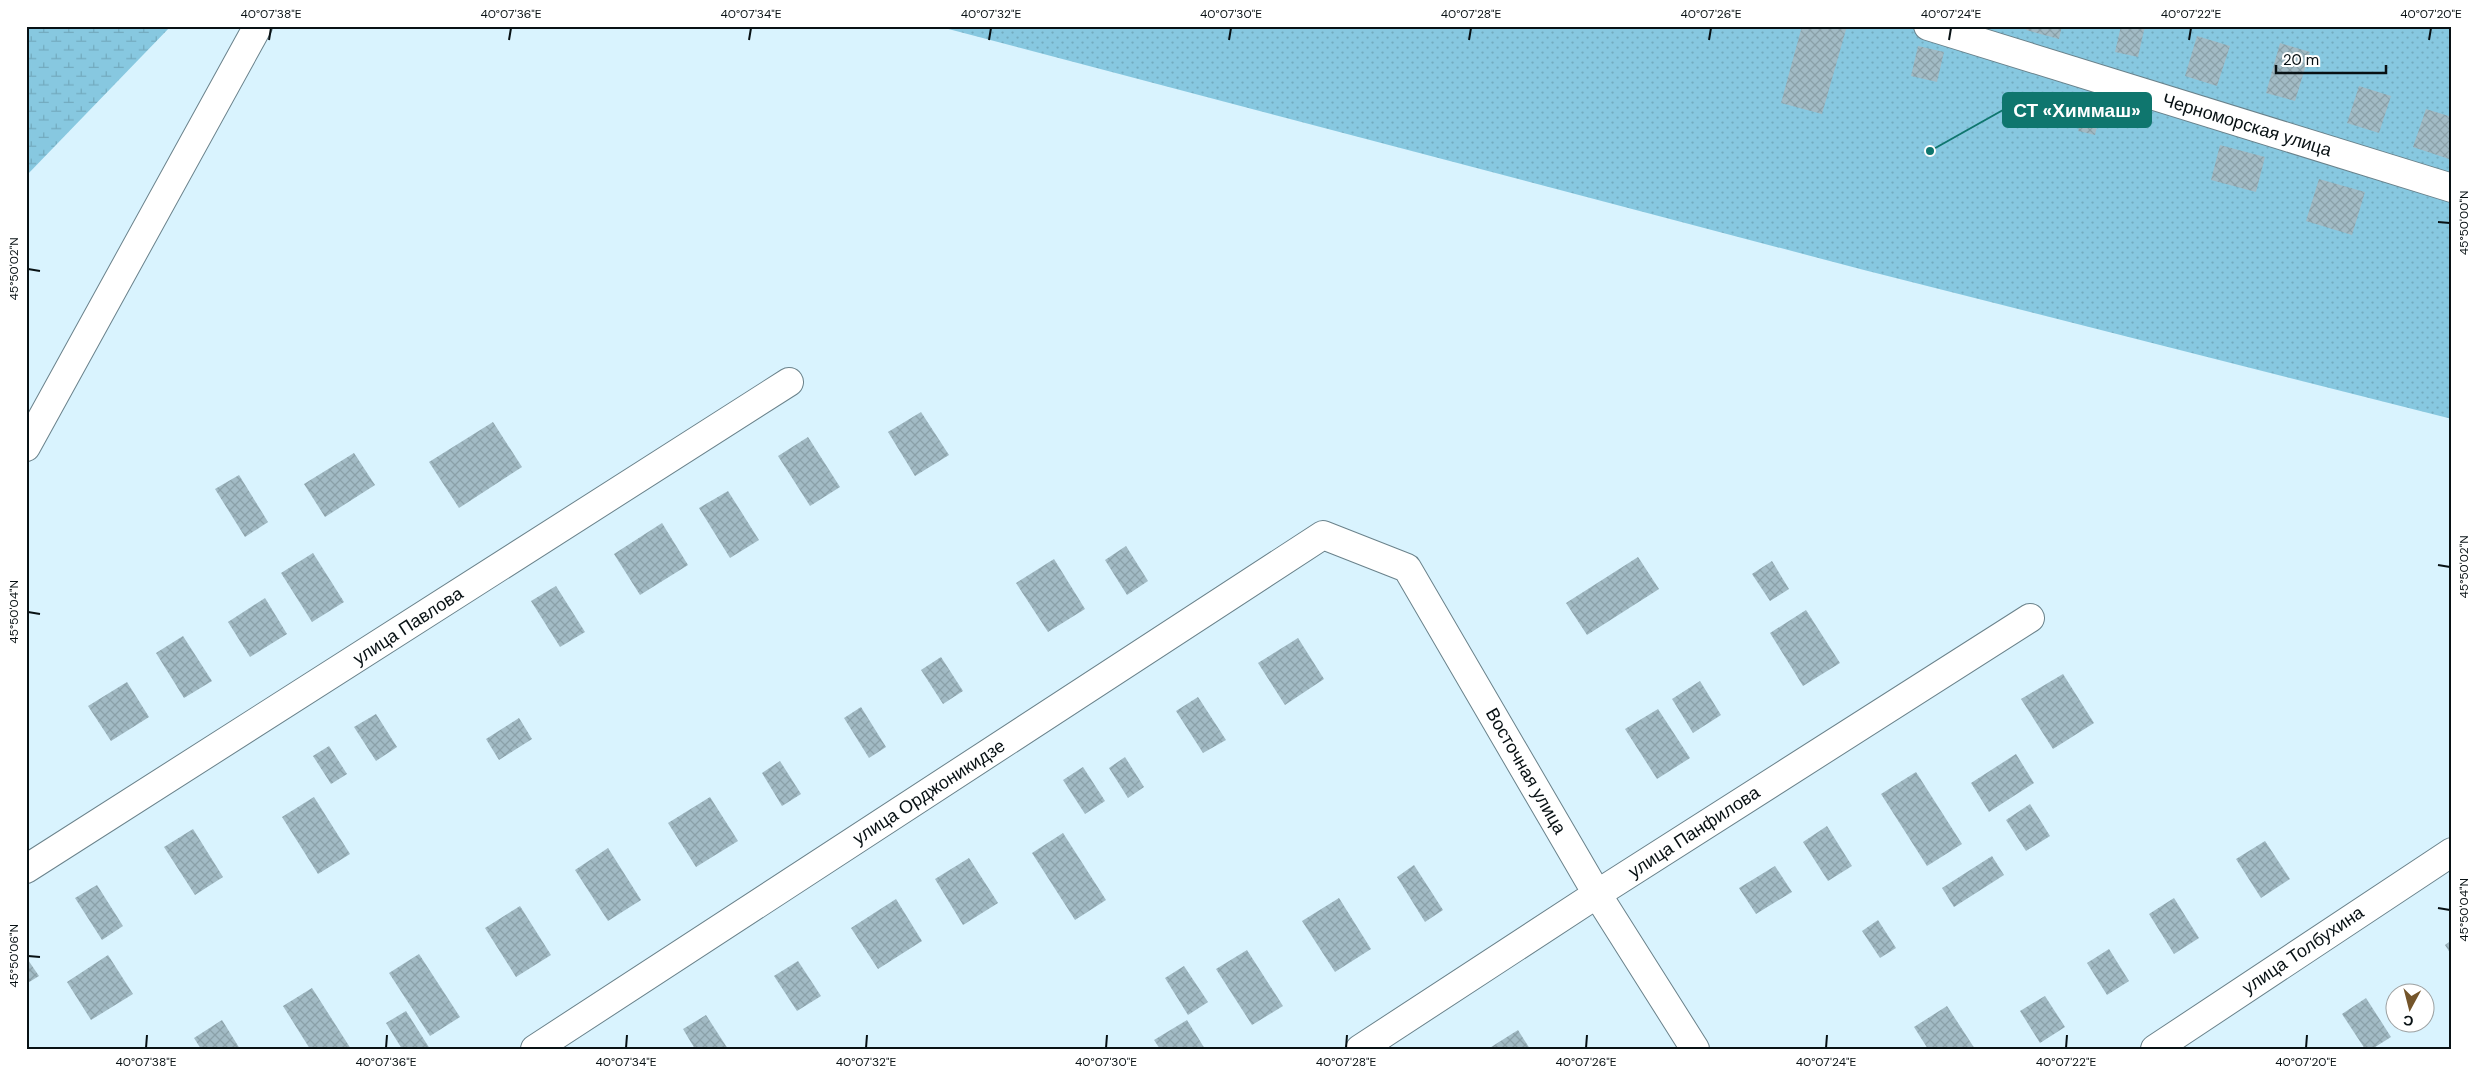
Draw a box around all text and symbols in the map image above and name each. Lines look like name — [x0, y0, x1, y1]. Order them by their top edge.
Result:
text: 40°07'38"E — [241, 6, 302, 22]
text: 40°07'36"E — [480, 6, 542, 22]
text: 40°07'34"E — [721, 6, 782, 22]
text: 40°07'32"E — [961, 6, 1022, 22]
text: 40°07'30"E — [1200, 6, 1262, 22]
text: 40°07'28"E — [1441, 6, 1502, 22]
text: 40°07'26"E — [1680, 6, 1742, 22]
text: 40°07'24"E — [1921, 6, 1982, 22]
text: 40°07'22"E — [2161, 6, 2221, 22]
text: 40°07'20"E — [2400, 6, 2462, 22]
scale bar — [2276, 42, 2386, 74]
text: 20 m — [2283, 50, 2319, 70]
street label: Черноморская улица — [2159, 88, 2335, 162]
callout: СТ «Химмаш» — [2003, 93, 2151, 127]
text: СТ «Химмаш» — [2013, 98, 2141, 123]
text: 45°50'00"N — [2456, 191, 2472, 255]
text: 45°50'02"N — [6, 238, 22, 300]
text: 45°50'02"N — [2456, 536, 2472, 598]
text: 45°50'04"N — [6, 580, 22, 644]
street label: улица Павлова — [348, 581, 468, 671]
street label: Восточная улица — [1480, 703, 1572, 839]
street label: улица Орджоникидзе — [848, 734, 1010, 850]
street label: улица Панфилова — [1624, 780, 1765, 883]
text: 45°50'04"N — [2456, 878, 2472, 942]
street label: улица Толбухина — [2237, 900, 2369, 1000]
text: 45°50'06"N — [6, 924, 22, 988]
north arrow — [2386, 982, 2436, 1032]
text: С — [2402, 1011, 2415, 1030]
text: 40°07'38"E — [116, 1054, 177, 1070]
text: 40°07'36"E — [355, 1054, 417, 1070]
text: 40°07'34"E — [596, 1054, 657, 1070]
text: 40°07'32"E — [836, 1054, 897, 1070]
text: 40°07'30"E — [1075, 1054, 1137, 1070]
text: 40°07'28"E — [1316, 1054, 1377, 1070]
text: 40°07'26"E — [1555, 1054, 1617, 1070]
text: 40°07'24"E — [1796, 1054, 1857, 1070]
text: 40°07'22"E — [2036, 1054, 2096, 1070]
text: 40°07'20"E — [2275, 1054, 2337, 1070]

